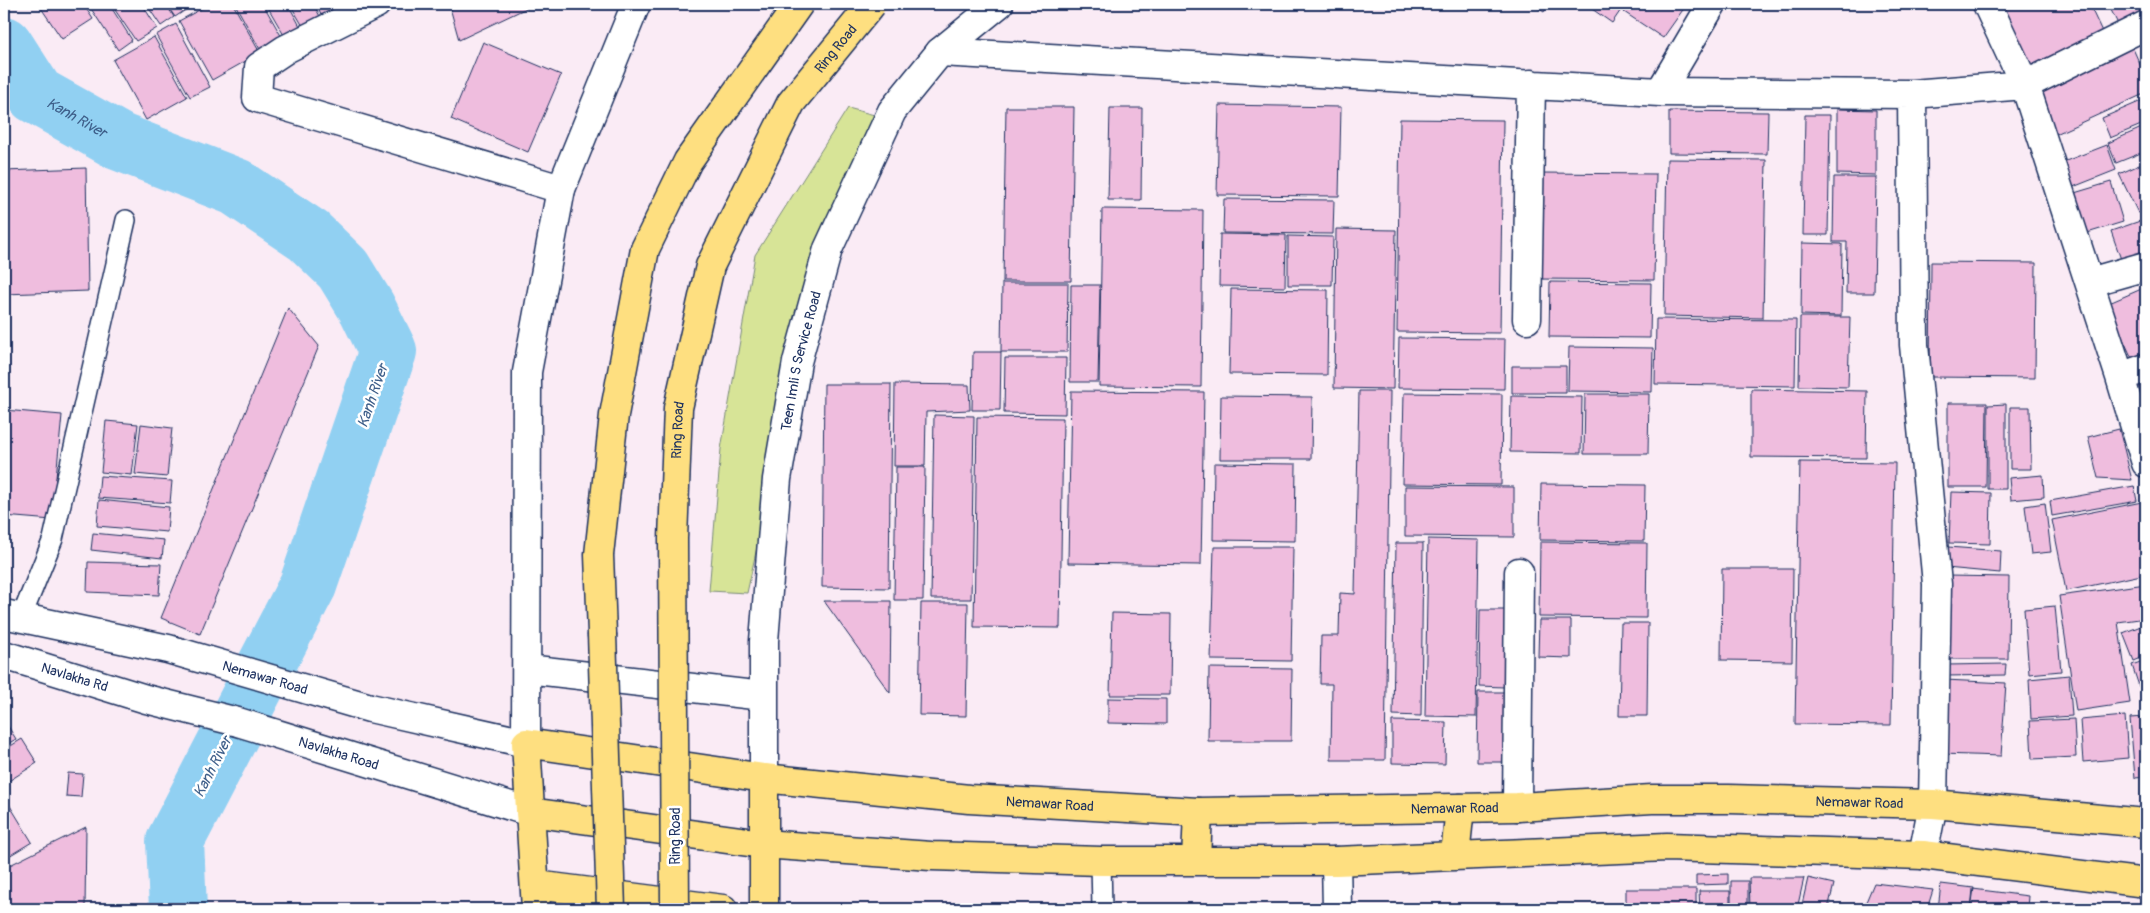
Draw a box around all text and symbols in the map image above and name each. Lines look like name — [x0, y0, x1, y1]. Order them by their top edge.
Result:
street label: Ring Road — [811, 21, 860, 76]
water label: Kanh River — [43, 93, 111, 143]
street label: Teen Imli S Service Road — [777, 289, 825, 432]
water label: Kanh River — [353, 360, 393, 430]
street label: Ring Road — [668, 400, 688, 459]
street label: Nemawar Road — [221, 657, 310, 698]
street label: Navlakha Rd — [39, 659, 110, 695]
water label: Kanh River — [190, 732, 237, 801]
street label: Navlakha Road — [297, 733, 381, 773]
street label: Nemawar Road — [1005, 793, 1095, 815]
street label: Nemawar Road — [1815, 793, 1904, 812]
street label: Nemawar Road — [1410, 799, 1499, 817]
street label: Ring Road — [667, 807, 684, 865]

